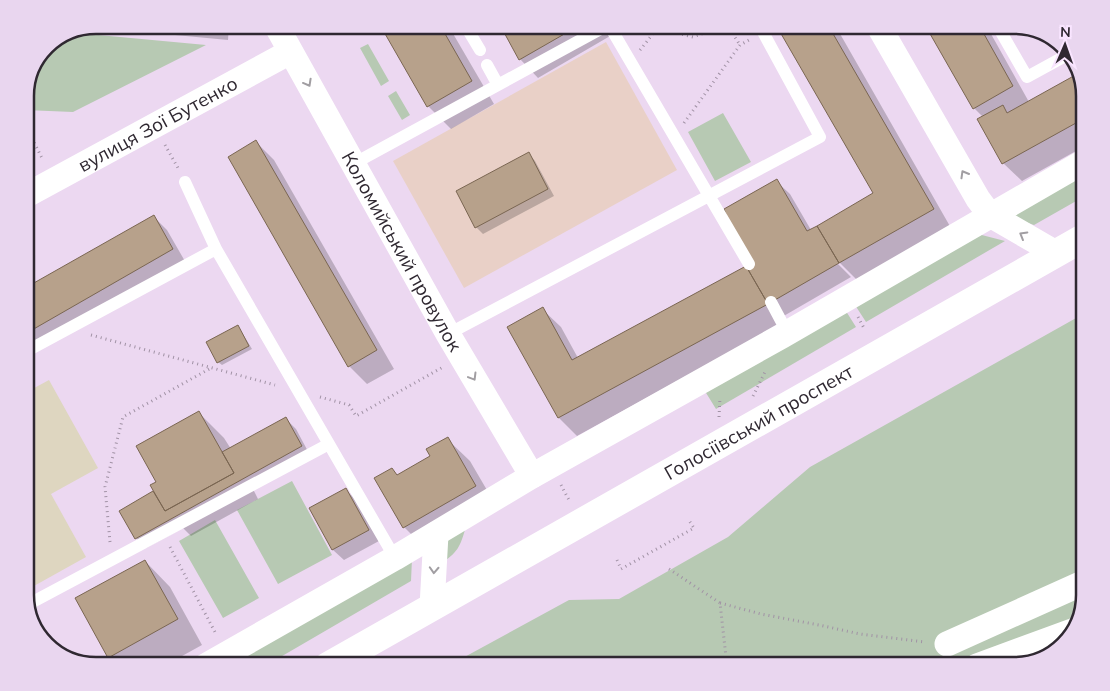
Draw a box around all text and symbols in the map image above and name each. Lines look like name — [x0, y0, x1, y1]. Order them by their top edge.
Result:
north arrow — [1040, 20, 1090, 70]
text: N — [1060, 23, 1071, 41]
street label: вулиця Зої Бутенко — [74, 71, 242, 177]
one-way arrow — [301, 78, 311, 87]
street label: Коломийський провулок — [337, 147, 468, 356]
one-way arrow — [960, 171, 970, 180]
one-way arrow — [1019, 231, 1028, 241]
street label: Голосіївський проспект — [660, 359, 858, 485]
one-way arrow — [467, 372, 477, 381]
one-way arrow — [428, 567, 439, 575]

